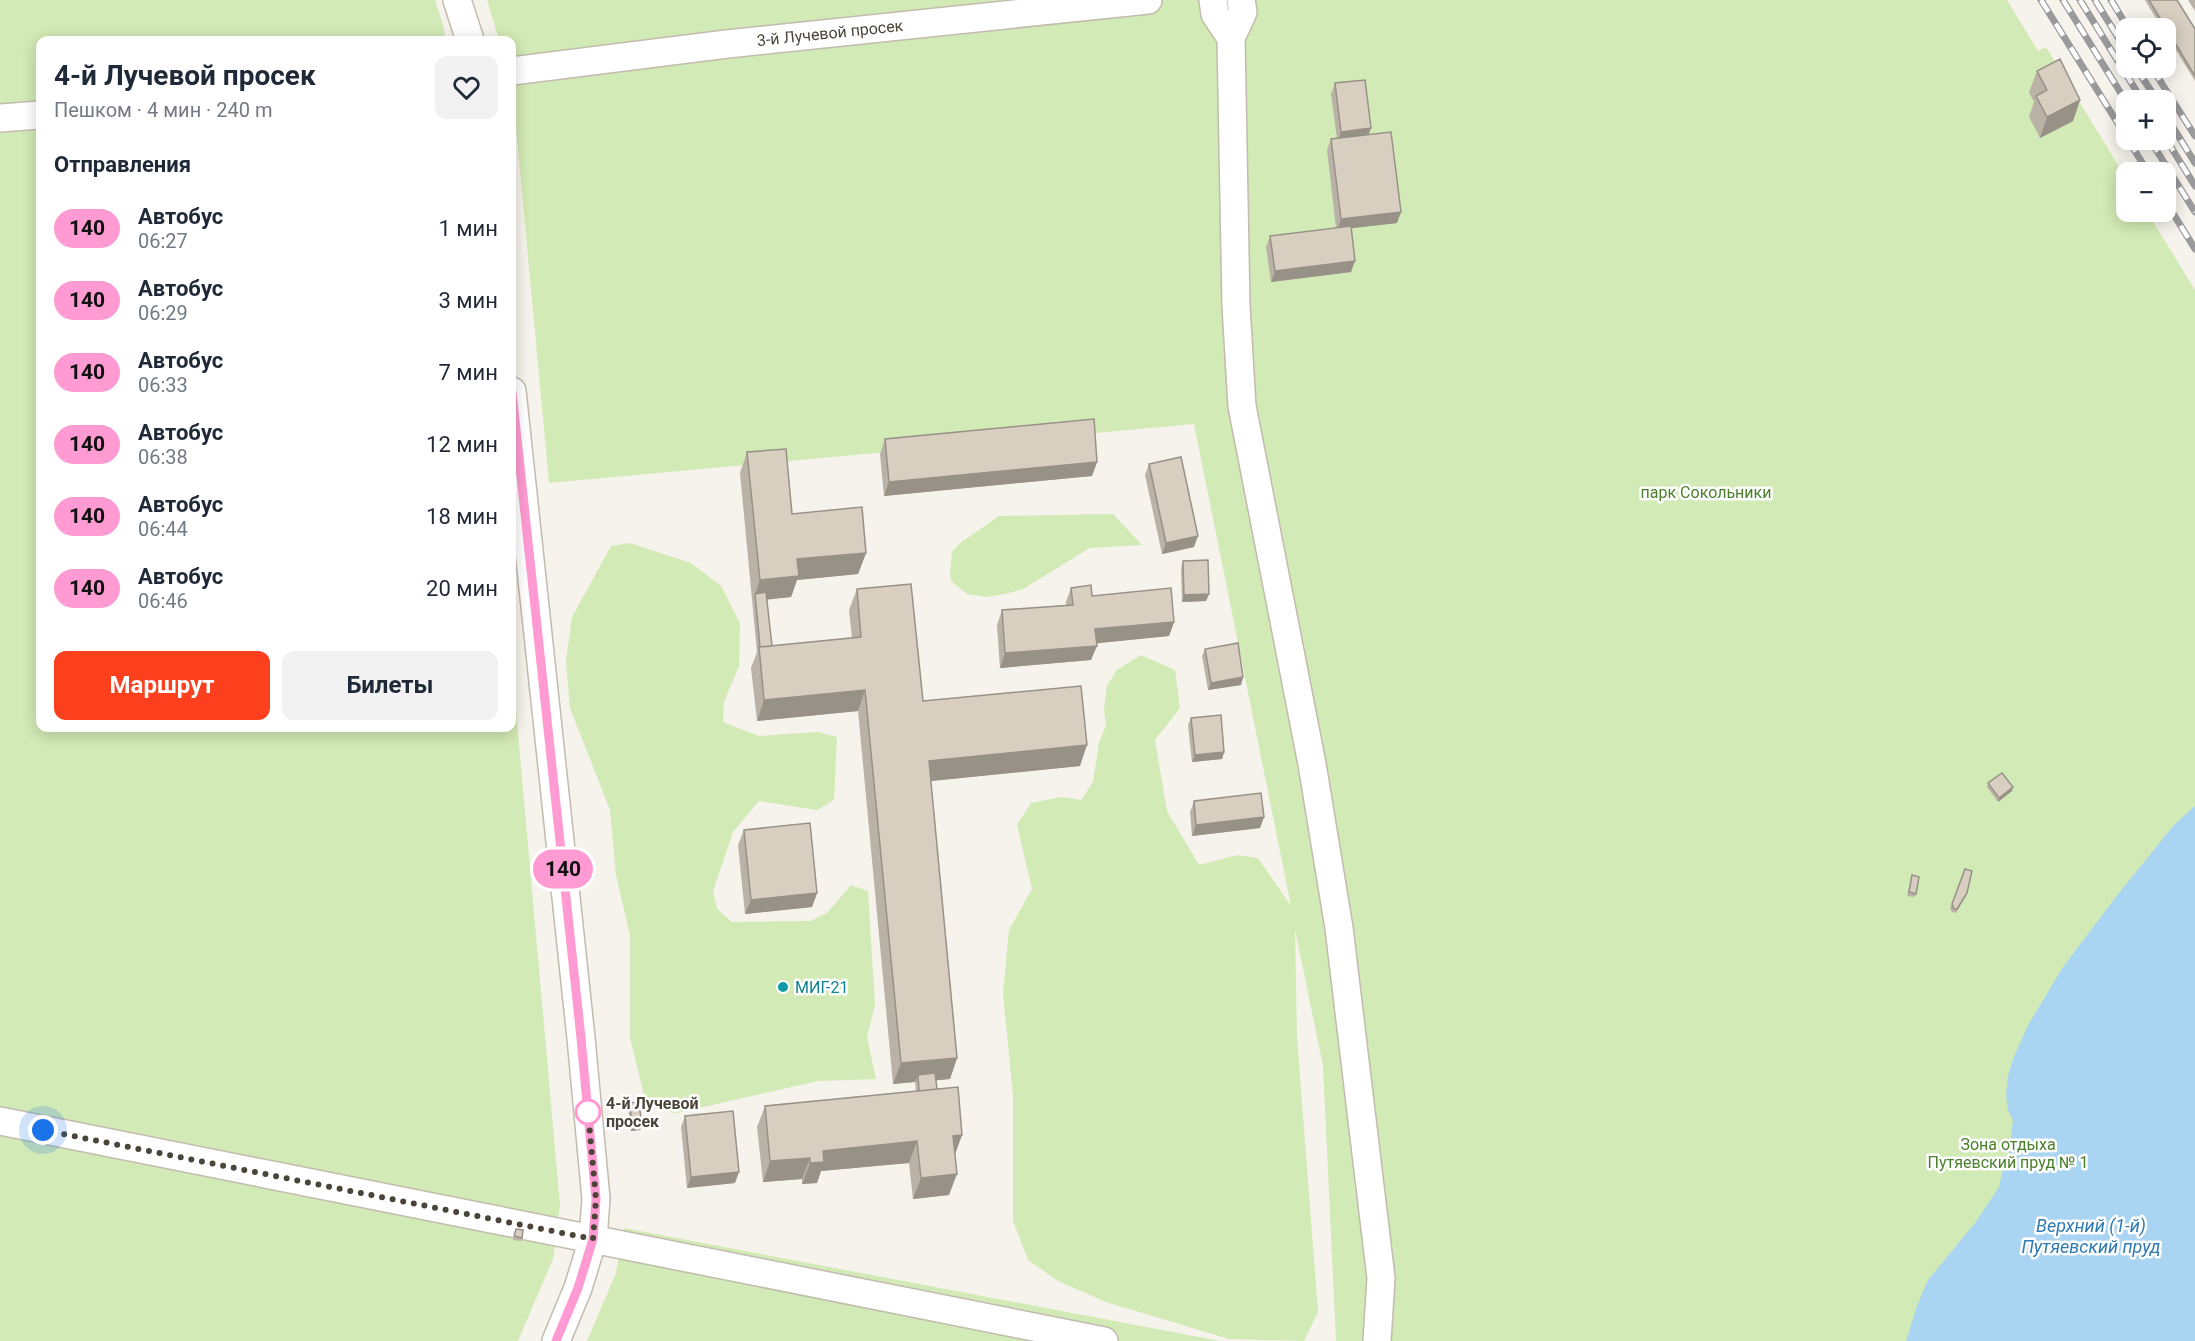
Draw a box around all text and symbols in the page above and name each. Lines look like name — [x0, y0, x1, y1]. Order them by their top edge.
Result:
street label: 3-й Лучевой просек — [756, 16, 904, 50]
map controls — [2116, 18, 2176, 222]
button: locate — [2116, 18, 2176, 78]
button: heart — [435, 56, 498, 119]
text: 4-й Лучевой просек — [54, 59, 316, 92]
button: + — [2116, 90, 2176, 150]
text: Пешком · 4 мин · 240 m — [54, 98, 273, 122]
text: Отправления — [54, 152, 191, 177]
button: − — [2116, 162, 2176, 222]
text: Автобус — [138, 204, 223, 229]
text: 140 — [69, 216, 105, 240]
text: 1 мин — [438, 216, 498, 241]
text: 06:27 — [138, 229, 188, 253]
text: Автобус — [138, 276, 223, 301]
text: 140 — [69, 288, 105, 312]
text: 3 мин — [438, 288, 498, 313]
text: 06:29 — [138, 301, 188, 325]
text: Автобус — [138, 348, 223, 373]
text: 140 — [69, 360, 105, 384]
text: 7 мин — [438, 360, 498, 385]
text: 06:33 — [138, 373, 188, 397]
text: Автобус — [138, 420, 223, 445]
text: 140 — [69, 432, 105, 456]
text: 12 мин — [426, 432, 498, 457]
text: 06:38 — [138, 445, 188, 469]
park label: парк Сокольники — [1641, 483, 1771, 502]
text: Автобус — [138, 492, 223, 517]
text: 140 — [69, 504, 105, 528]
text: 18 мин — [426, 504, 498, 529]
text: 06:44 — [138, 517, 188, 541]
text: Автобус — [138, 564, 223, 589]
text: 140 — [69, 576, 105, 600]
text: 20 мин — [426, 576, 498, 601]
text: 06:46 — [138, 589, 188, 613]
button: Маршрут — [54, 651, 270, 720]
button: Билеты — [282, 651, 498, 720]
line badge: 140 — [528, 850, 598, 888]
text: 140 — [545, 857, 581, 881]
place label: МИГ-21 — [795, 978, 848, 997]
marker: МИГ-21 — [776, 980, 790, 994]
place label: 4-й Лучевой просек — [606, 1094, 699, 1131]
marker: 4-й Лучевой просек — [575, 1099, 601, 1125]
your location — [28, 1115, 58, 1145]
park label: Зона отдыха Путяевский пруд № 1 — [1928, 1135, 2088, 1172]
water label: Верхний (1-й) Путяевский пруд — [2021, 1215, 2161, 1257]

